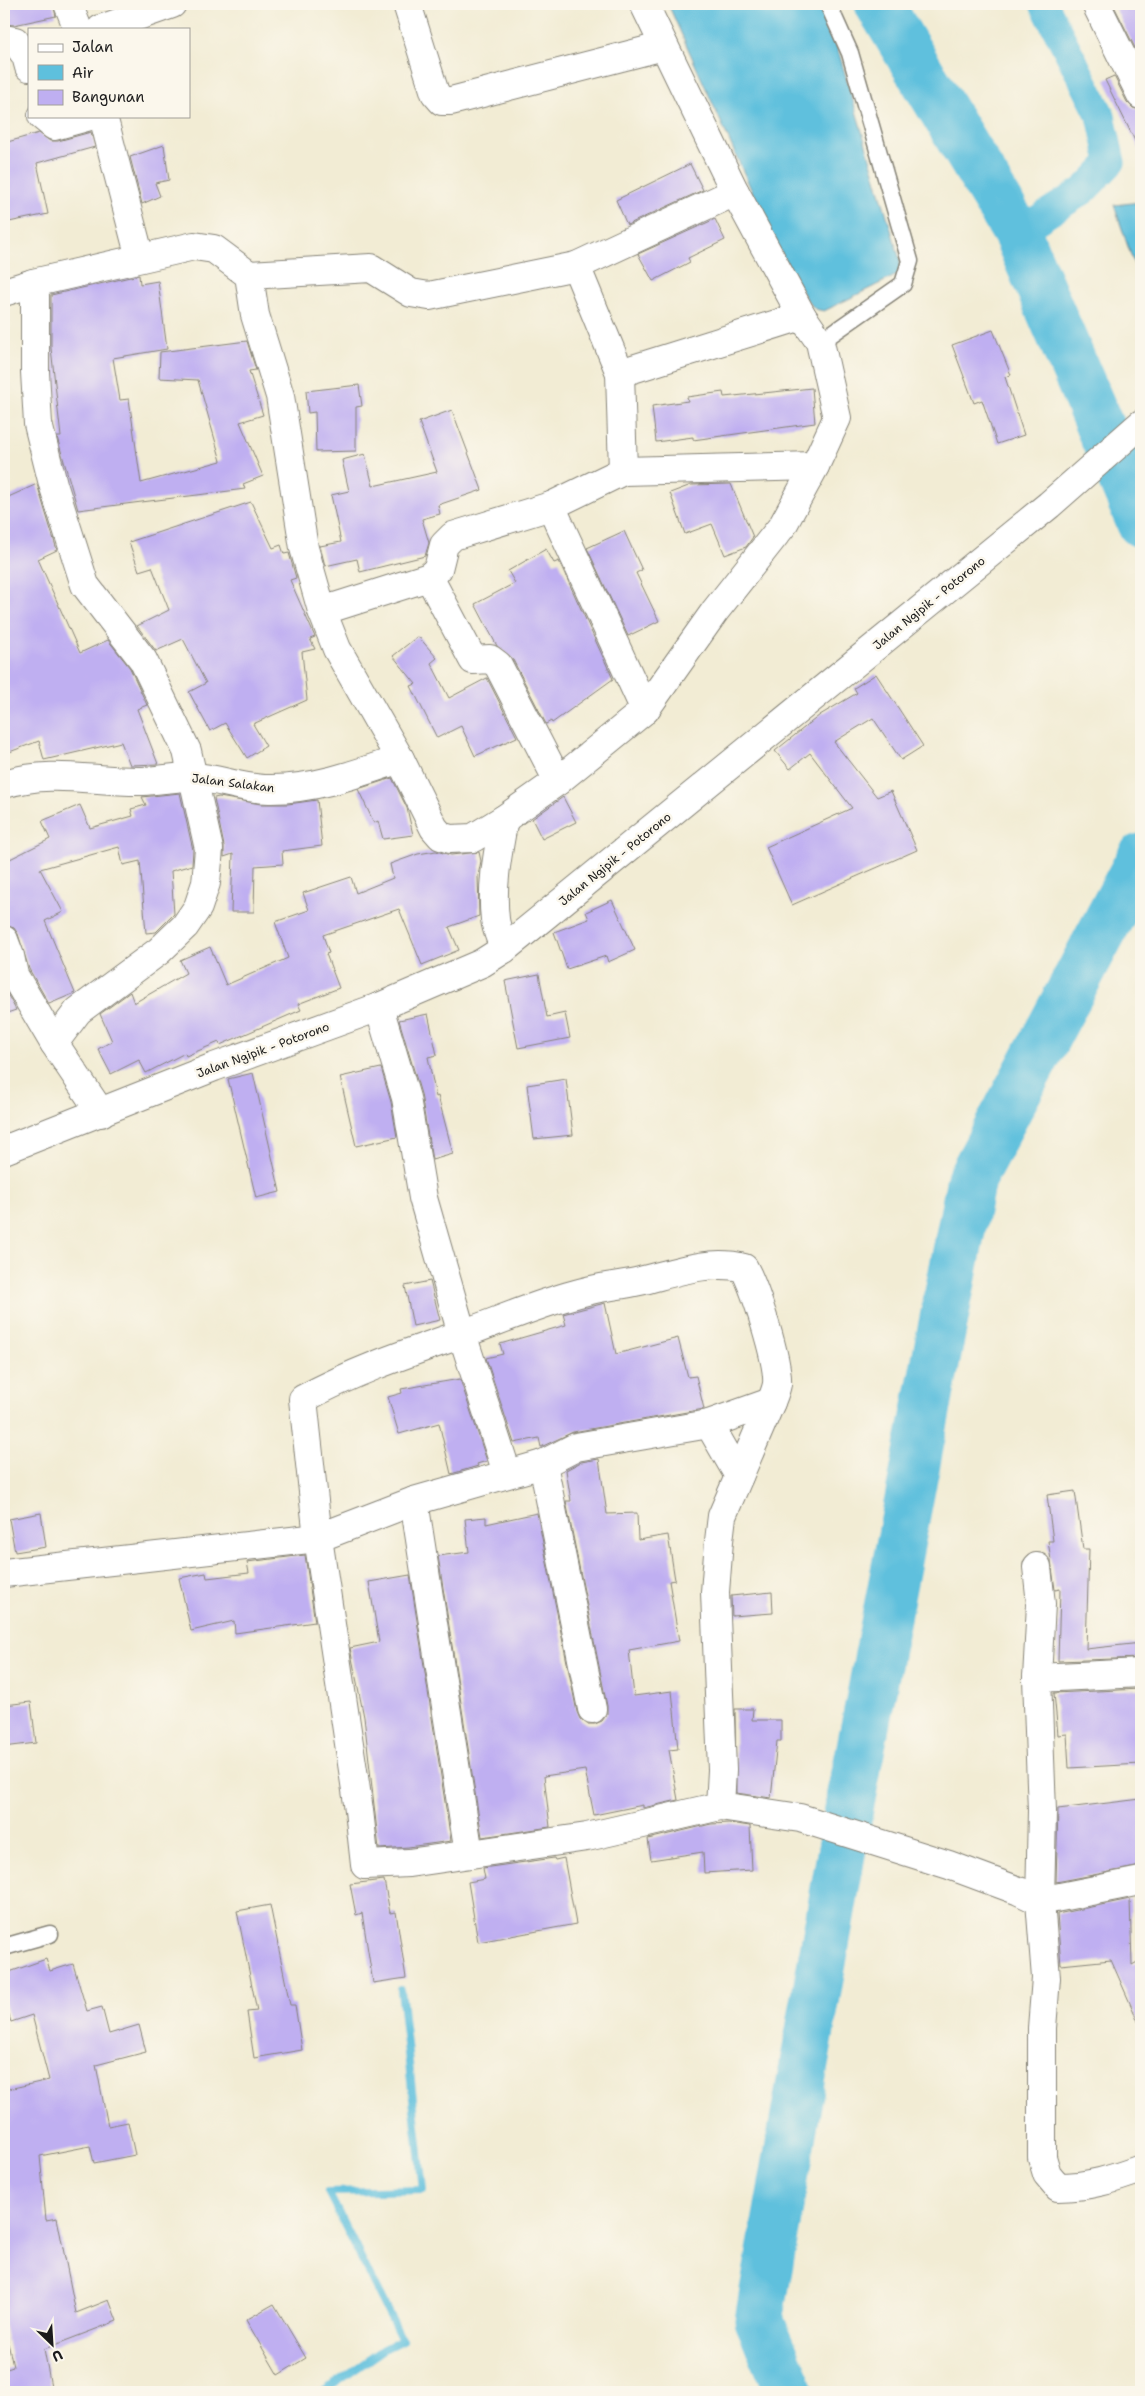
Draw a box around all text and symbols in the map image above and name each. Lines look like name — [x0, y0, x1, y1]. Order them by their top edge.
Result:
legend — [28, 28, 190, 118]
text: Jalan — [72, 37, 113, 57]
text: Air — [72, 63, 94, 83]
text: Bangunan — [72, 87, 144, 107]
street label: Jalan Ngipik - Potorono — [870, 553, 988, 653]
street label: Jalan Salakan — [191, 770, 275, 796]
street label: Jalan Ngipik - Potorono — [556, 809, 674, 909]
street label: Jalan Ngipik - Potorono — [195, 1019, 331, 1081]
north arrow — [28, 2318, 78, 2368]
text: U — [49, 2346, 66, 2366]

